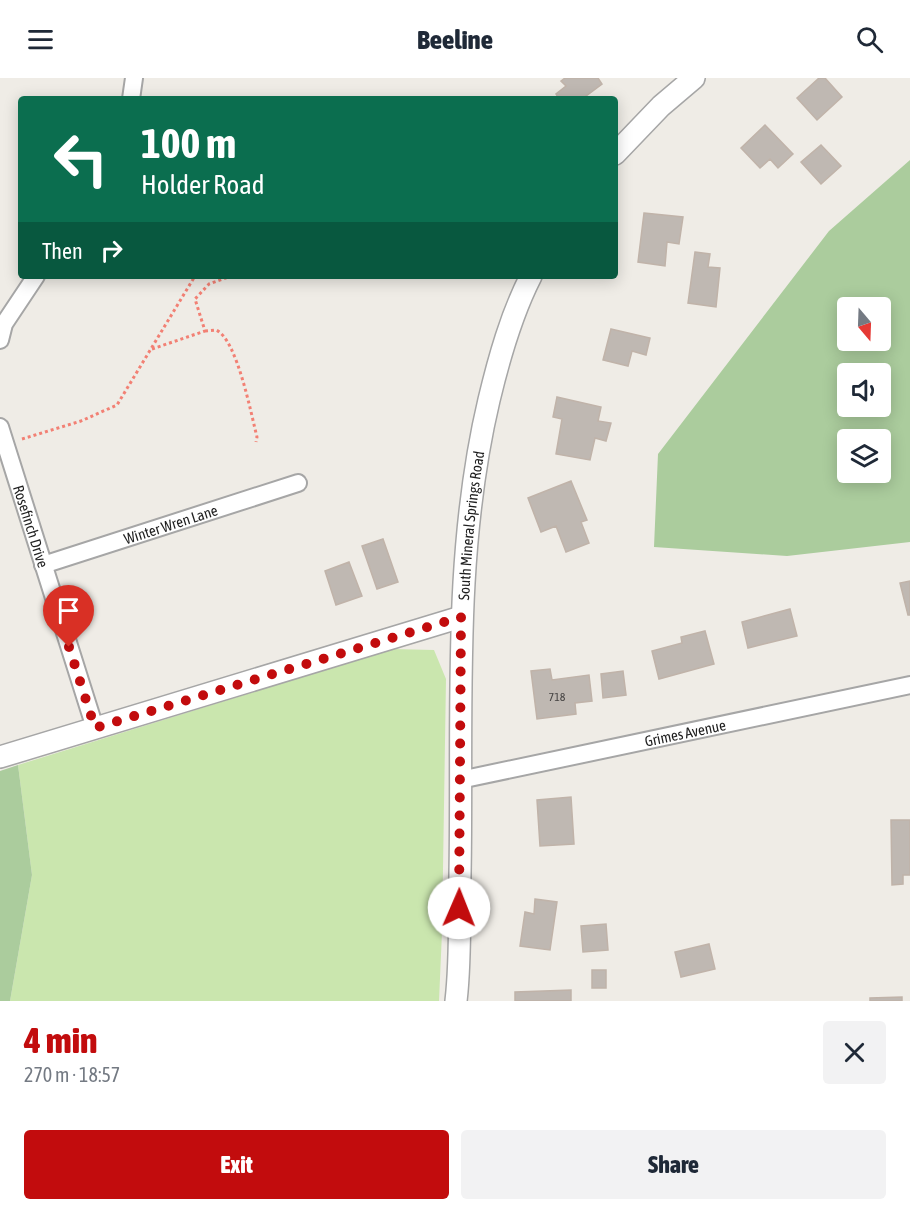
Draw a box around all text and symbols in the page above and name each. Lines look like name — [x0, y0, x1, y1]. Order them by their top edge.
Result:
icon: menu — [24, 23, 57, 56]
icon: search — [853, 23, 886, 56]
text: Beeline — [417, 24, 493, 55]
text: 100 m — [141, 119, 236, 167]
icon: left — [42, 120, 120, 198]
text: Holder Road — [141, 169, 265, 200]
icon: right — [95, 234, 128, 267]
text: Then — [42, 238, 83, 264]
north arrow — [837, 297, 891, 351]
map controls — [837, 297, 891, 483]
button: sound — [837, 363, 891, 417]
button: layers — [837, 429, 891, 483]
street label: South Mineral Springs Road — [455, 450, 487, 601]
street label: Rosefinch Drive — [10, 483, 52, 570]
street label: Winter Wren Lane — [122, 501, 220, 547]
pin — [43, 585, 94, 647]
icon: arrive — [52, 594, 85, 627]
house number: 718 — [549, 690, 566, 704]
street label: Grimes Avenue — [643, 716, 727, 749]
position arrow — [427, 876, 491, 940]
text: 4 min — [24, 1019, 98, 1061]
button: close — [823, 1021, 886, 1084]
text: 270 m · 18:57 — [24, 1063, 120, 1086]
button: Exit — [24, 1130, 449, 1199]
button: Share — [461, 1130, 886, 1199]

